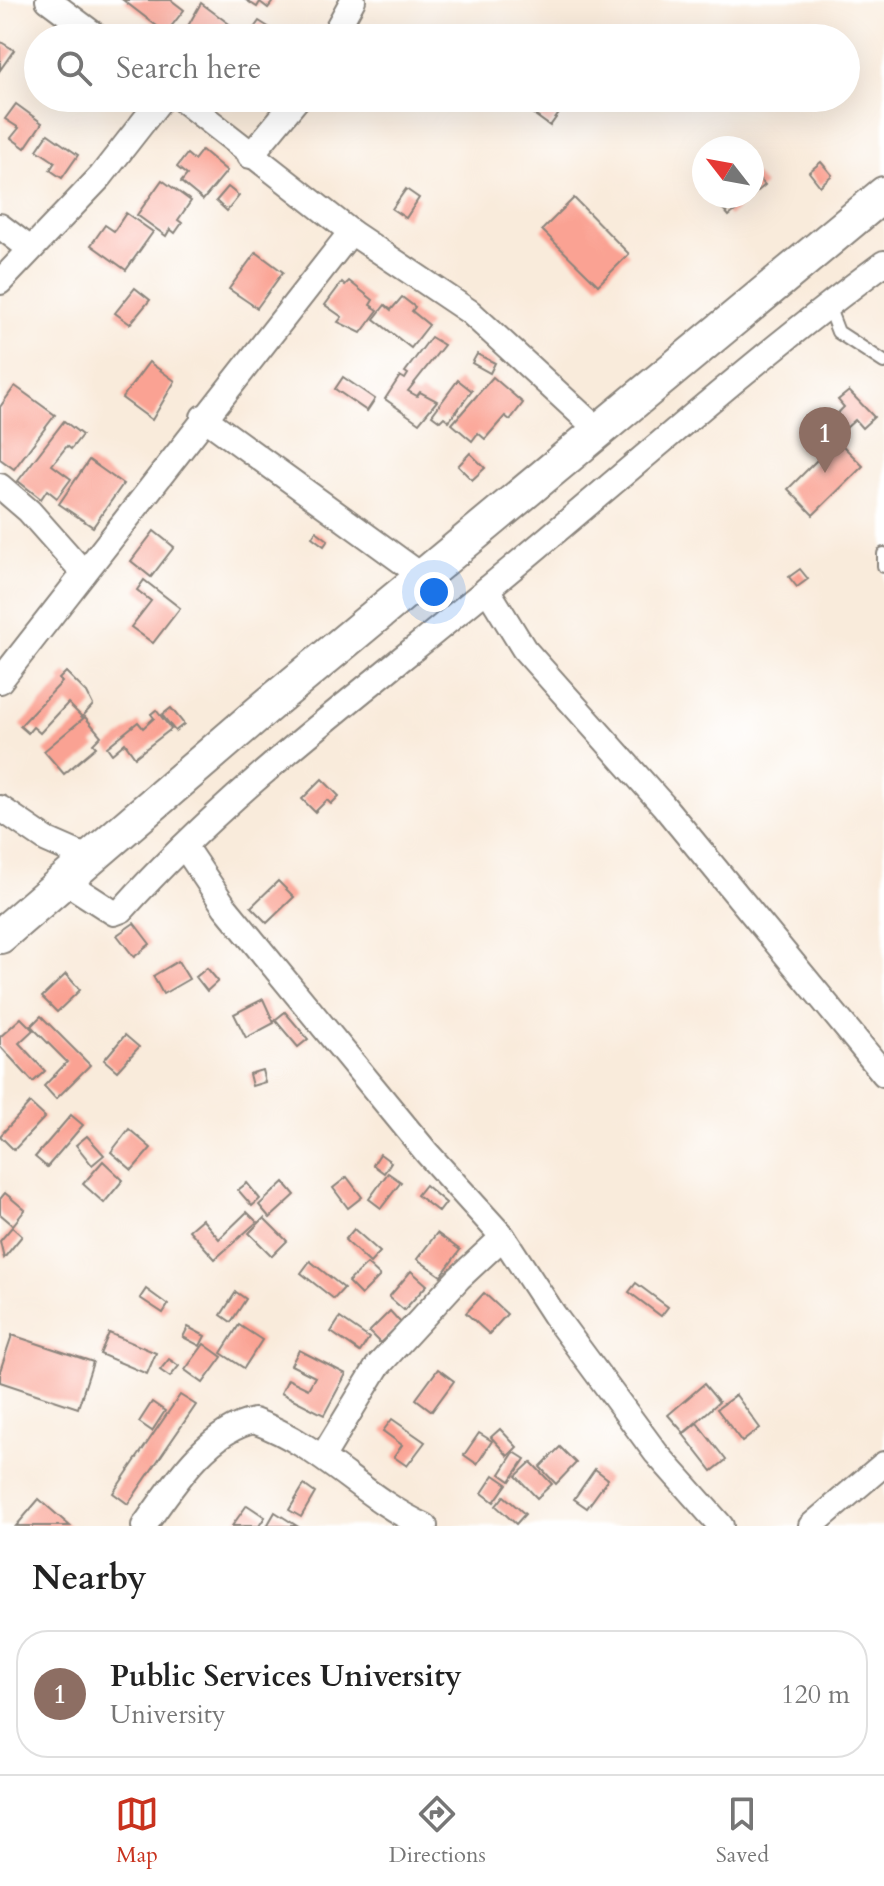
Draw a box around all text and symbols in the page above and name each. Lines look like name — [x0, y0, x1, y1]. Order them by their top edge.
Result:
search box — [24, 24, 860, 112]
icon: search — [52, 46, 96, 90]
text: Search here — [116, 48, 261, 89]
north arrow — [692, 136, 764, 208]
pin: 1 — [799, 407, 851, 473]
your location — [414, 572, 454, 612]
text: Nearby — [32, 1555, 147, 1601]
text: Public Services University — [110, 1656, 462, 1697]
text: 1 — [53, 1677, 67, 1712]
text: 120 m — [781, 1677, 850, 1712]
text: University — [110, 1697, 226, 1732]
tab: Map — [115, 1792, 159, 1870]
tab: Directions — [389, 1792, 486, 1870]
tab: Saved — [716, 1792, 769, 1870]

